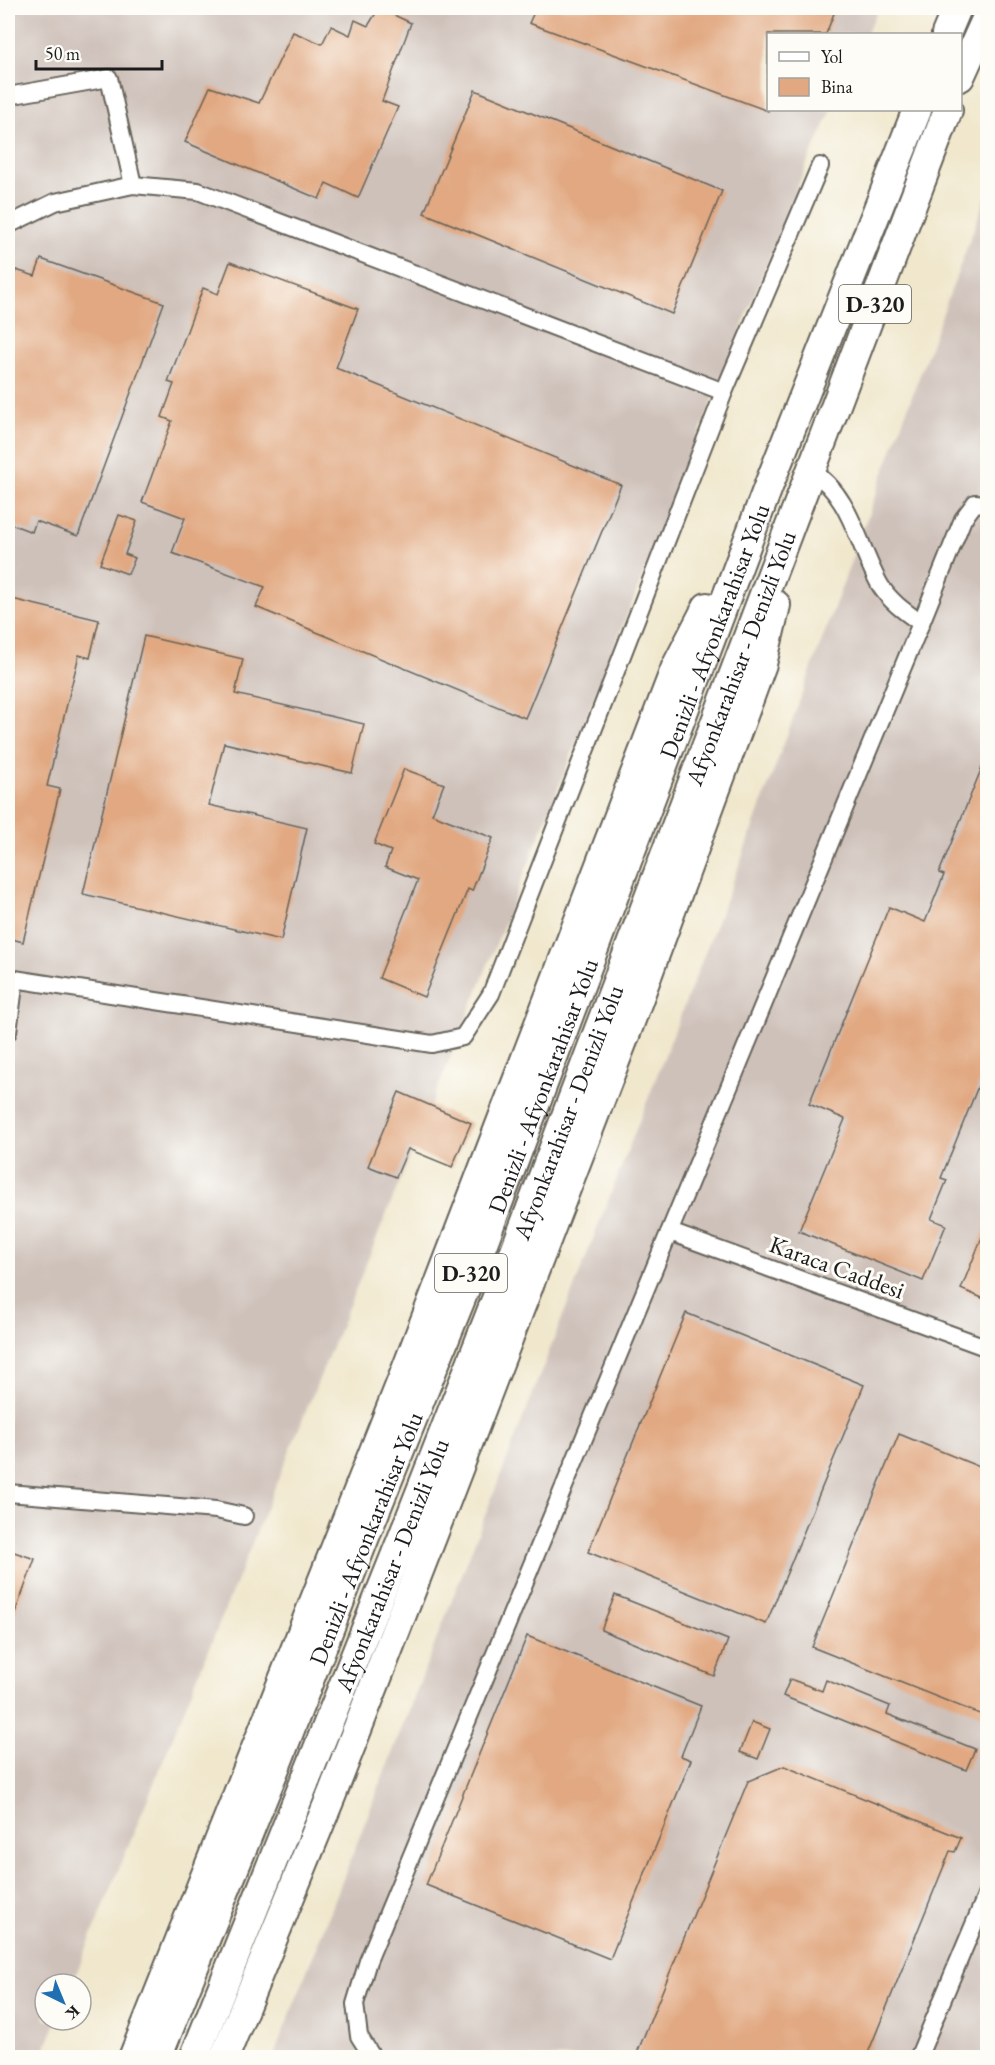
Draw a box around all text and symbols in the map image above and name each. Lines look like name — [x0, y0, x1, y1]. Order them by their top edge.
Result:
scale bar — [36, 33, 162, 71]
legend — [767, 33, 962, 111]
text: 50 m — [45, 42, 80, 65]
text: Yol — [821, 45, 843, 68]
text: Bina — [821, 75, 853, 98]
road number: D-320 — [839, 285, 911, 323]
street label: Denizli - Afyonkarahisar Yolu — [652, 499, 776, 763]
street label: Afyonkarahisar - Denizli Yolu — [677, 526, 803, 790]
street label: Denizli - Afyonkarahisar Yolu — [480, 953, 605, 1217]
street label: Afyonkarahisar - Denizli Yolu — [505, 980, 630, 1245]
street label: Karaca Caddesi — [765, 1228, 909, 1306]
road number: D-320 — [435, 1254, 507, 1292]
street label: Denizli - Afyonkarahisar Yolu — [301, 1407, 429, 1669]
street label: Afyonkarahisar - Denizli Yolu — [327, 1433, 456, 1697]
north arrow — [33, 1972, 93, 2032]
text: K — [61, 2001, 85, 2025]

